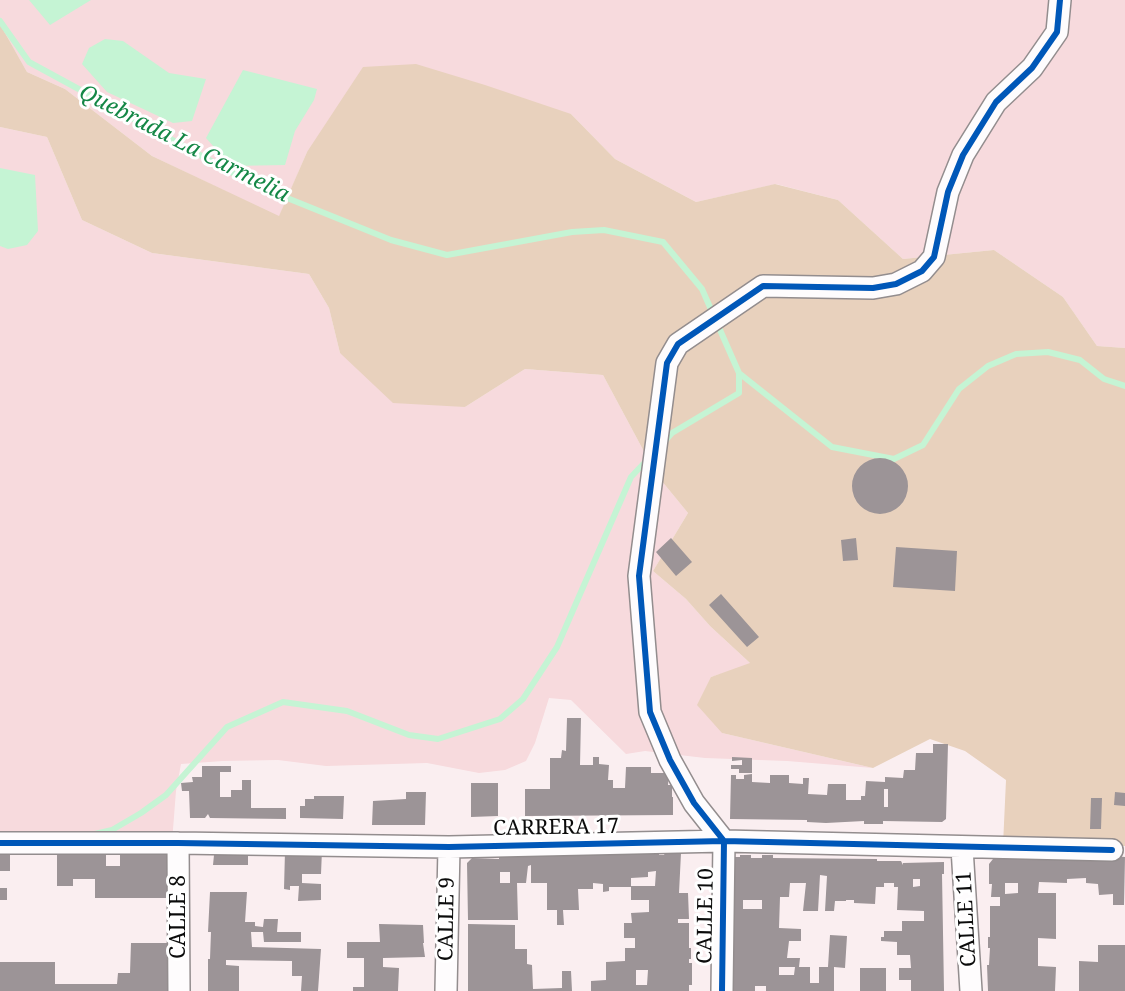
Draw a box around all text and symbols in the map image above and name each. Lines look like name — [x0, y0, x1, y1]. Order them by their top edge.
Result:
water label: Quebrada La Carmelia — [75, 80, 293, 208]
street label: CARRERA 17 — [493, 814, 619, 842]
street label: CALLE 10 — [693, 868, 719, 964]
street label: CALLE 11 — [952, 870, 982, 968]
street label: CALLE 8 — [166, 875, 192, 959]
street label: CALLE 9 — [434, 877, 460, 961]

